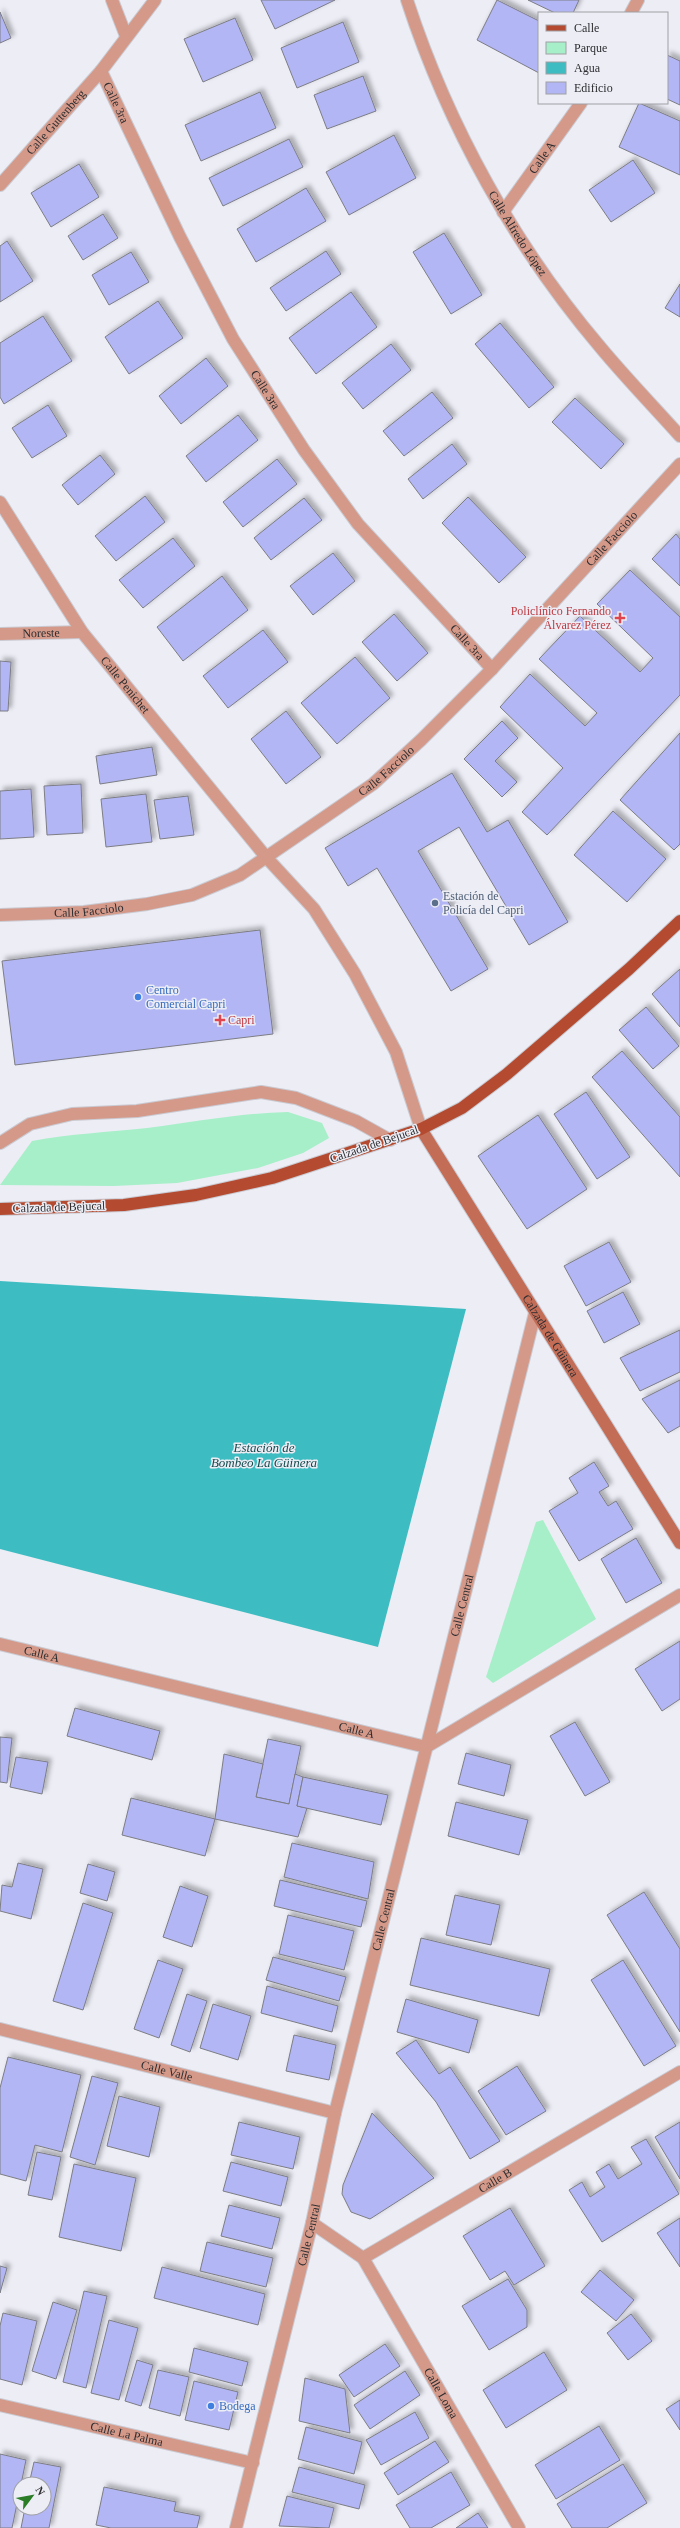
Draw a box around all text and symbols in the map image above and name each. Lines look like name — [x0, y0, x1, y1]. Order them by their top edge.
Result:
legend — [538, 12, 668, 104]
text: Calle — [574, 21, 599, 35]
text: Parque — [574, 41, 607, 55]
text: Agua — [574, 61, 601, 75]
street label: Calle 3ra — [100, 80, 132, 126]
text: Edificio — [574, 81, 613, 95]
street label: Calle Guttenberg — [23, 87, 88, 158]
street label: Calle A — [526, 138, 558, 176]
street label: Calle Alfredo López — [486, 188, 550, 279]
street label: Calle 3ra — [248, 368, 283, 412]
street label: Calle Facciolo — [583, 508, 640, 569]
place label: Policlínico Fernando Álvarez Pérez — [511, 604, 611, 632]
marker: Policlínico Fernando Álvarez Pérez — [614, 612, 626, 624]
street label: Calle 3ra — [447, 621, 488, 663]
street label: Noreste — [22, 626, 60, 640]
street label: Calle Penichet — [98, 653, 153, 717]
street label: Calle Facciolo — [355, 743, 417, 799]
place label: Estación de Policía del Capri — [443, 889, 524, 917]
marker: Estación de Policía del Capri — [430, 898, 440, 908]
street label: Calle Facciolo — [54, 900, 124, 920]
place label: Centro Comercial Capri — [146, 983, 226, 1011]
marker: Centro Comercial Capri — [133, 992, 143, 1002]
place label: Capri — [228, 1013, 255, 1027]
marker: Capri — [215, 1015, 225, 1025]
street label: Calzada de Bejucal — [328, 1122, 421, 1166]
street label: Calzada de Bejucal — [12, 1198, 106, 1216]
street label: Calzada de Güinera — [519, 1292, 582, 1380]
water label: Estación de Bombeo La Güinera — [211, 1440, 318, 1470]
street label: Calle Central — [447, 1572, 477, 1638]
street label: Calle A — [22, 1643, 61, 1665]
street label: Calle A — [337, 1719, 376, 1741]
street label: Calle Central — [369, 1886, 398, 1952]
street label: Calle Valle — [140, 2058, 194, 2084]
street label: Calle B — [476, 2165, 514, 2196]
street label: Calle Central — [295, 2202, 323, 2268]
street label: Calle Loma — [421, 2365, 462, 2422]
place label: Bodega — [219, 2399, 256, 2413]
marker: Bodega — [206, 2401, 216, 2411]
street label: Calle La Palma — [89, 2419, 165, 2449]
north arrow — [12, 2476, 52, 2516]
text: N — [33, 2484, 48, 2497]

